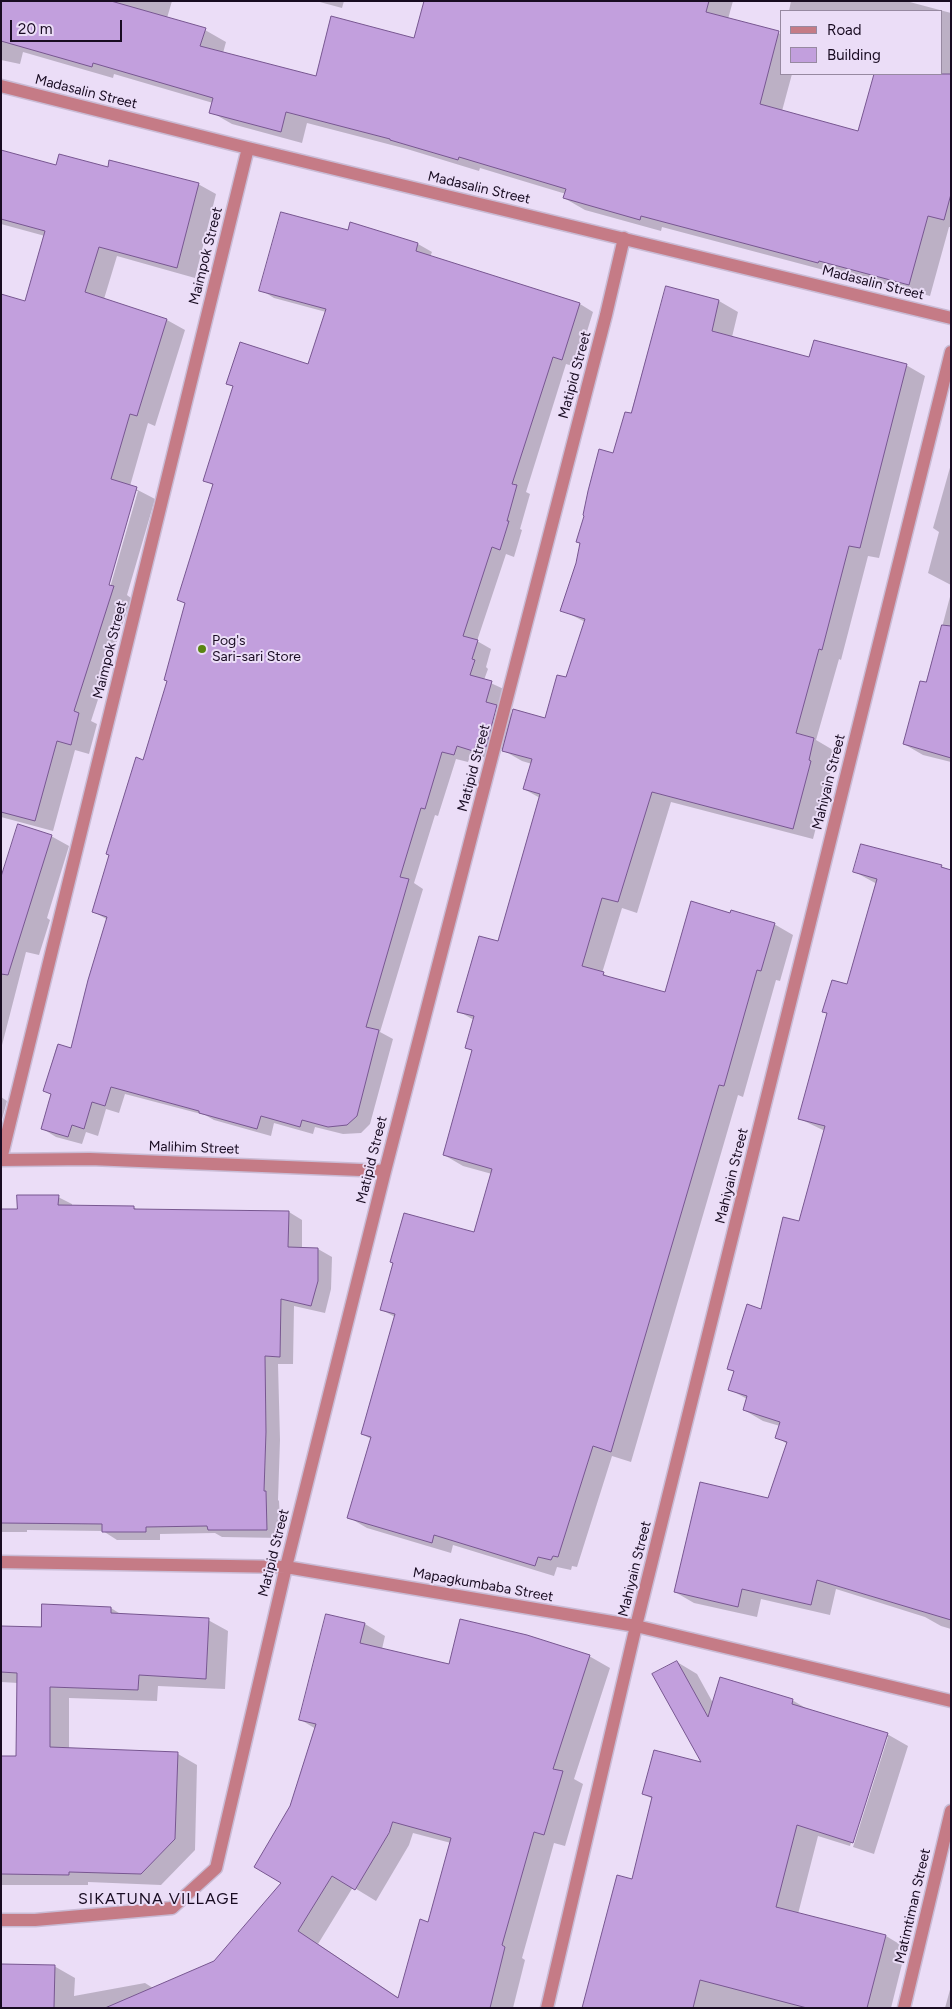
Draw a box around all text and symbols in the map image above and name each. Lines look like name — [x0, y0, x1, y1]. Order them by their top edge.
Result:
scale bar — [12, 10, 125, 42]
legend — [780, 10, 942, 75]
text: 20 m — [18, 20, 52, 38]
text: Road — [827, 21, 862, 39]
text: Building — [827, 46, 881, 64]
street label: Madasalin Street — [33, 71, 139, 113]
street label: Madasalin Street — [426, 168, 532, 208]
street label: Maimpok Street — [186, 205, 226, 307]
street label: Madasalin Street — [820, 262, 926, 304]
street label: Matipid Street — [555, 329, 595, 421]
street label: Maimpok Street — [90, 599, 130, 701]
place label: Pog's Sari-sari Store — [212, 633, 301, 666]
marker: Pog's Sari-sari Store — [196, 643, 208, 655]
street label: Matipid Street — [454, 722, 494, 814]
street label: Mahiyain Street — [809, 732, 849, 832]
street label: Matipid Street — [353, 1114, 391, 1206]
street label: Mahiyain Street — [712, 1126, 752, 1226]
street label: Malihim Street — [148, 1138, 240, 1158]
street label: Matipid Street — [255, 1507, 293, 1599]
street label: Mahiyain Street — [615, 1519, 655, 1619]
street label: Mapagkumbaba Street — [411, 1564, 555, 1606]
street label: Matimtiman Street — [892, 1847, 934, 1965]
district label: SIKATUNA VILLAGE — [76, 1889, 242, 1909]

